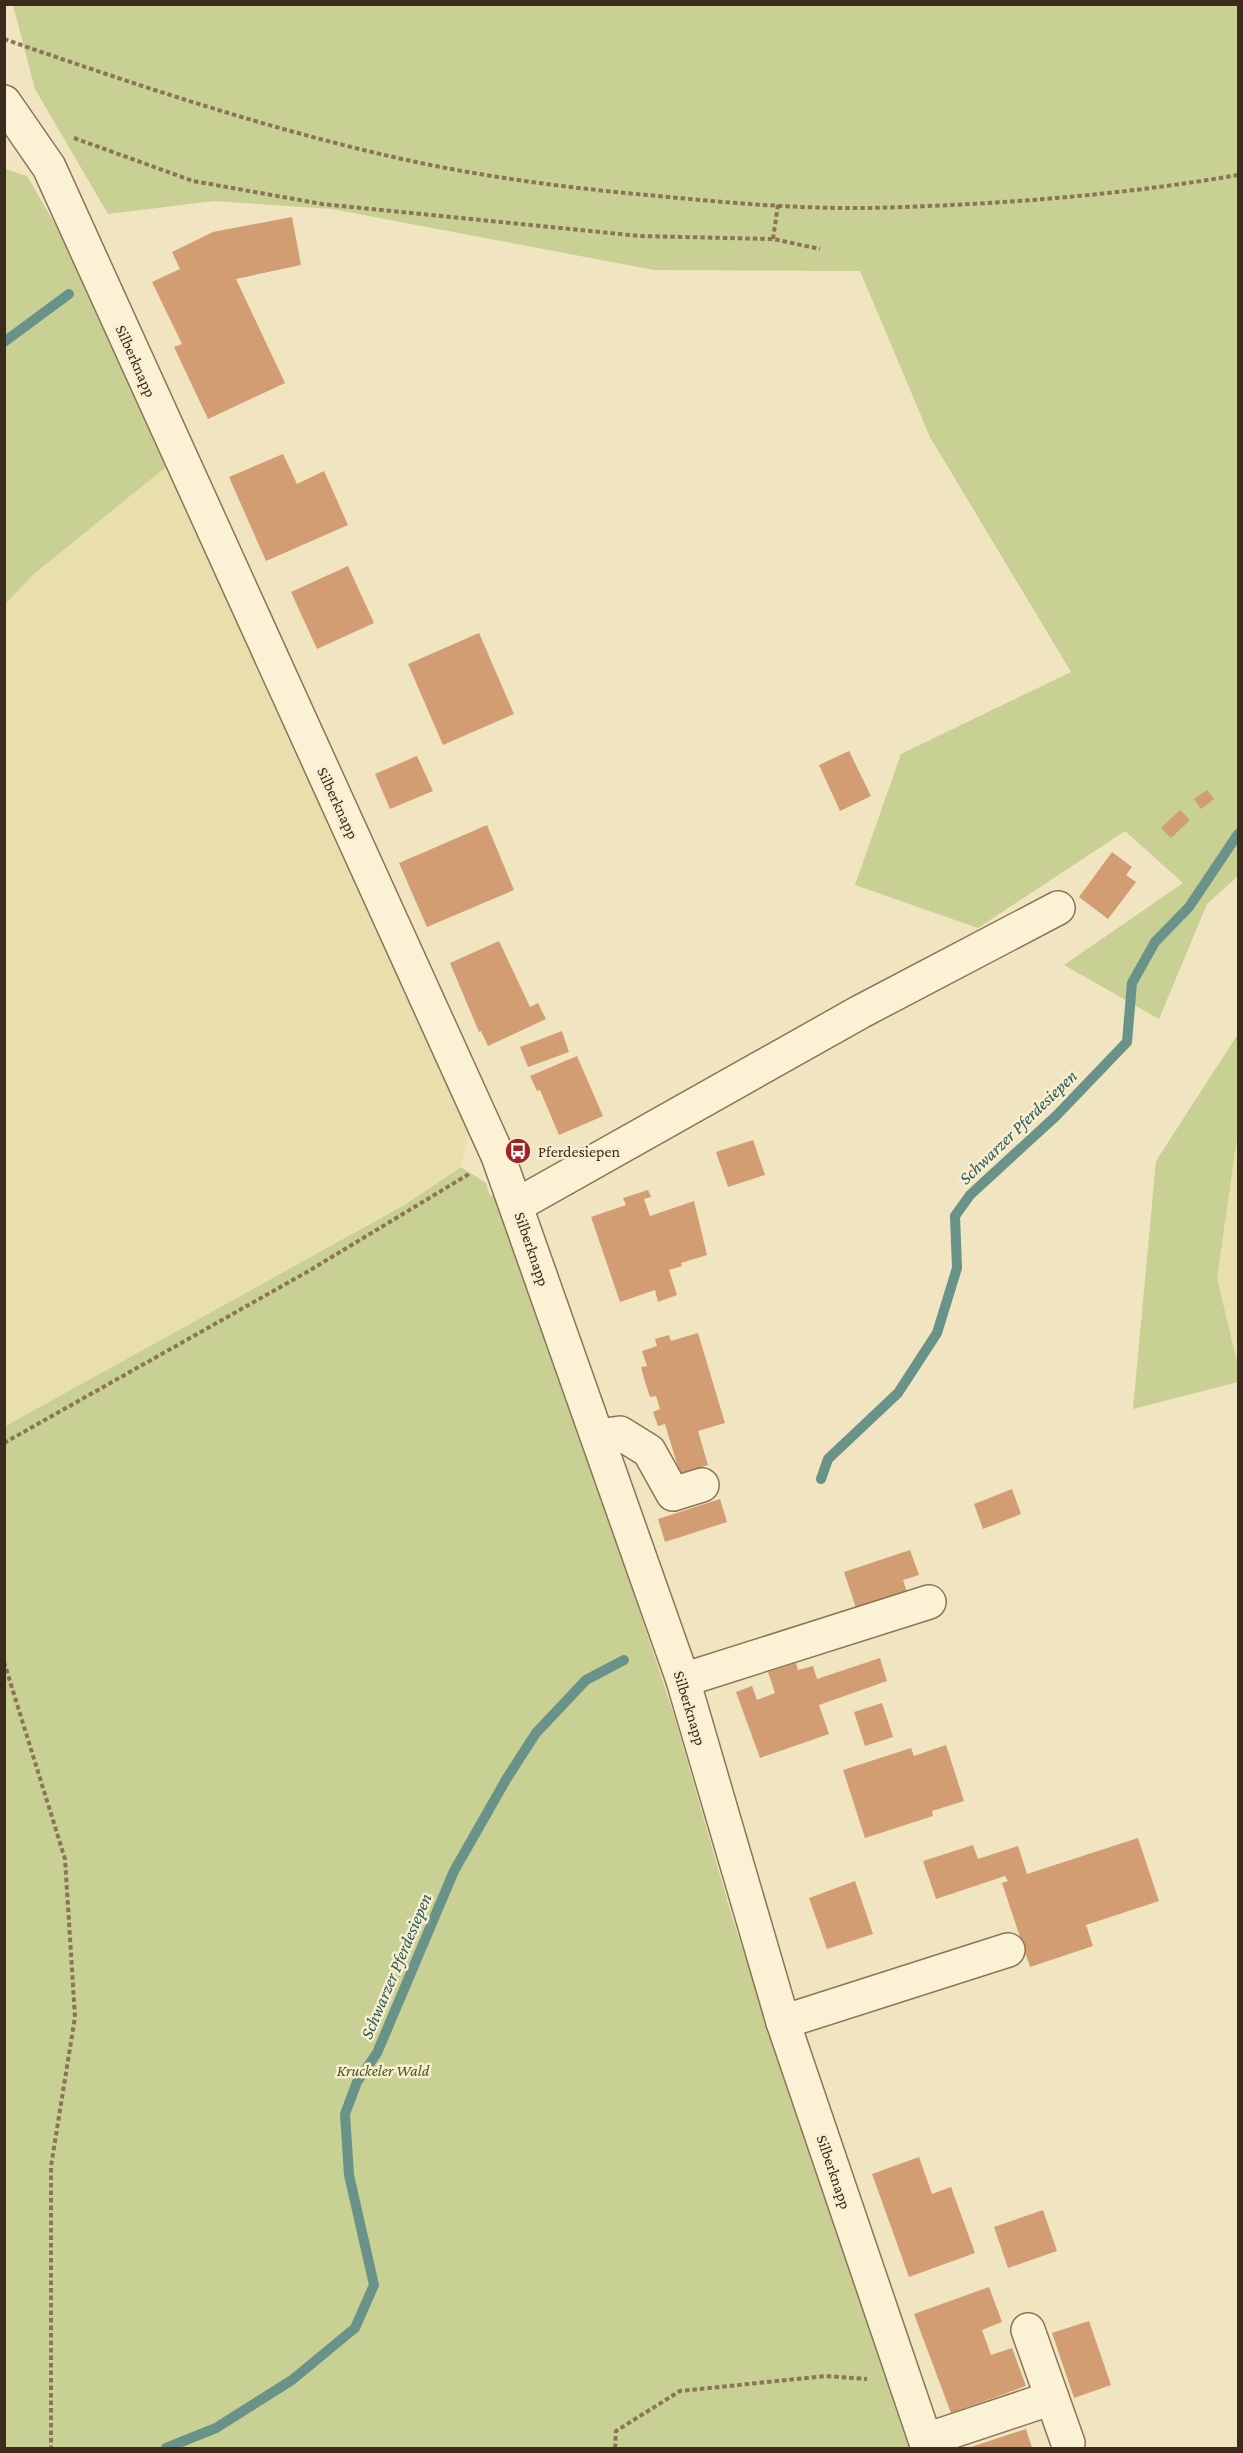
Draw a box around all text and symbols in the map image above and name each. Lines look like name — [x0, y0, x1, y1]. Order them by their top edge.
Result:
street label: Silberknapp — [112, 322, 159, 400]
street label: Silberknapp — [313, 764, 362, 842]
water label: Schwarzer Pferdesiepen — [955, 1066, 1081, 1188]
bus stop icon: Pferdesiepen — [503, 1136, 533, 1166]
place label: Pferdesiepen — [538, 1143, 620, 1161]
street label: Silberknapp — [510, 1210, 553, 1289]
street label: Silberknapp — [670, 1669, 709, 1748]
water label: Schwarzer Pferdesiepen — [356, 1890, 436, 2042]
park label: Kruckeler Wald — [337, 2062, 430, 2079]
street label: Silberknapp — [812, 2133, 855, 2212]

